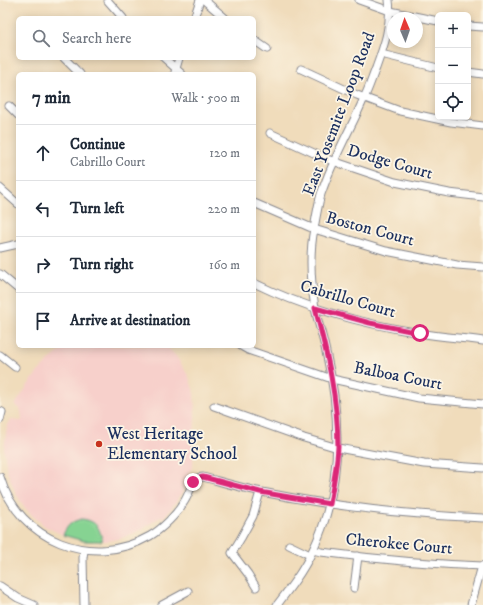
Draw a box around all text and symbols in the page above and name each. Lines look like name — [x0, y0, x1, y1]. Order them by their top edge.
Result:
north arrow — [387, 12, 423, 48]
map controls — [435, 12, 471, 120]
button: + — [435, 12, 471, 48]
search box — [16, 16, 256, 60]
icon: search — [30, 27, 52, 49]
street label: East Yosemite Loop Road — [298, 28, 381, 199]
text: Search here — [62, 29, 131, 48]
button: − — [435, 48, 471, 84]
button: locate — [435, 84, 471, 120]
text: 7 min — [32, 87, 71, 109]
text: Walk · 500 m — [171, 90, 240, 106]
text: Continue — [70, 135, 125, 154]
street label: Dodge Court — [345, 139, 436, 185]
icon: ahead — [32, 142, 54, 164]
text: 120 m — [209, 145, 240, 161]
text: Cabrillo Court — [70, 154, 146, 170]
icon: left — [32, 198, 54, 220]
text: Turn left — [70, 199, 124, 218]
text: 220 m — [208, 201, 240, 217]
street label: Boston Court — [323, 207, 417, 251]
icon: right — [32, 254, 54, 276]
text: Turn right — [70, 255, 133, 274]
text: 160 m — [209, 257, 240, 273]
street label: Cabrillo Court — [298, 275, 399, 323]
icon: arrive — [32, 310, 54, 332]
text: Arrive at destination — [70, 311, 190, 330]
route start — [411, 324, 429, 342]
street label: Balboa Court — [352, 357, 445, 395]
place label: West Heritage Elementary School — [106, 423, 237, 465]
marker: West Heritage Elementary School — [94, 439, 104, 449]
route end — [184, 473, 202, 491]
street label: Cherokee Court — [345, 528, 454, 560]

